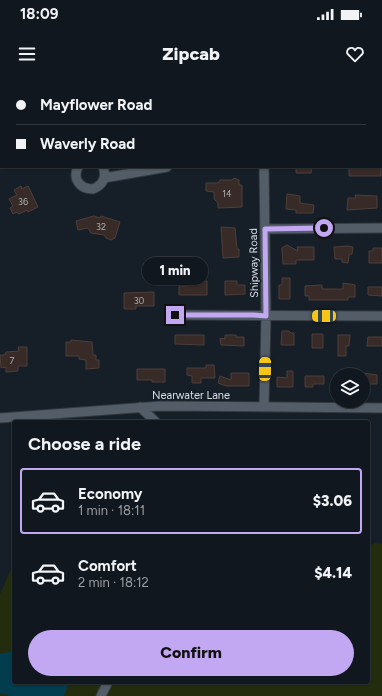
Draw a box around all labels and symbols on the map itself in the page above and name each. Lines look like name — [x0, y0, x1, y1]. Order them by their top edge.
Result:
house number: 14 — [222, 188, 232, 199]
house number: 36 — [18, 196, 28, 207]
route start — [315, 219, 333, 237]
house number: 32 — [96, 221, 106, 232]
street label: Shipway Road — [247, 228, 261, 298]
callout: 1 min — [142, 257, 208, 285]
house number: 30 — [134, 295, 145, 306]
route end — [166, 306, 184, 324]
car — [312, 310, 336, 322]
house number: 7 — [10, 355, 15, 366]
car — [259, 357, 271, 381]
street label: Nearwater Lane — [152, 389, 230, 402]

